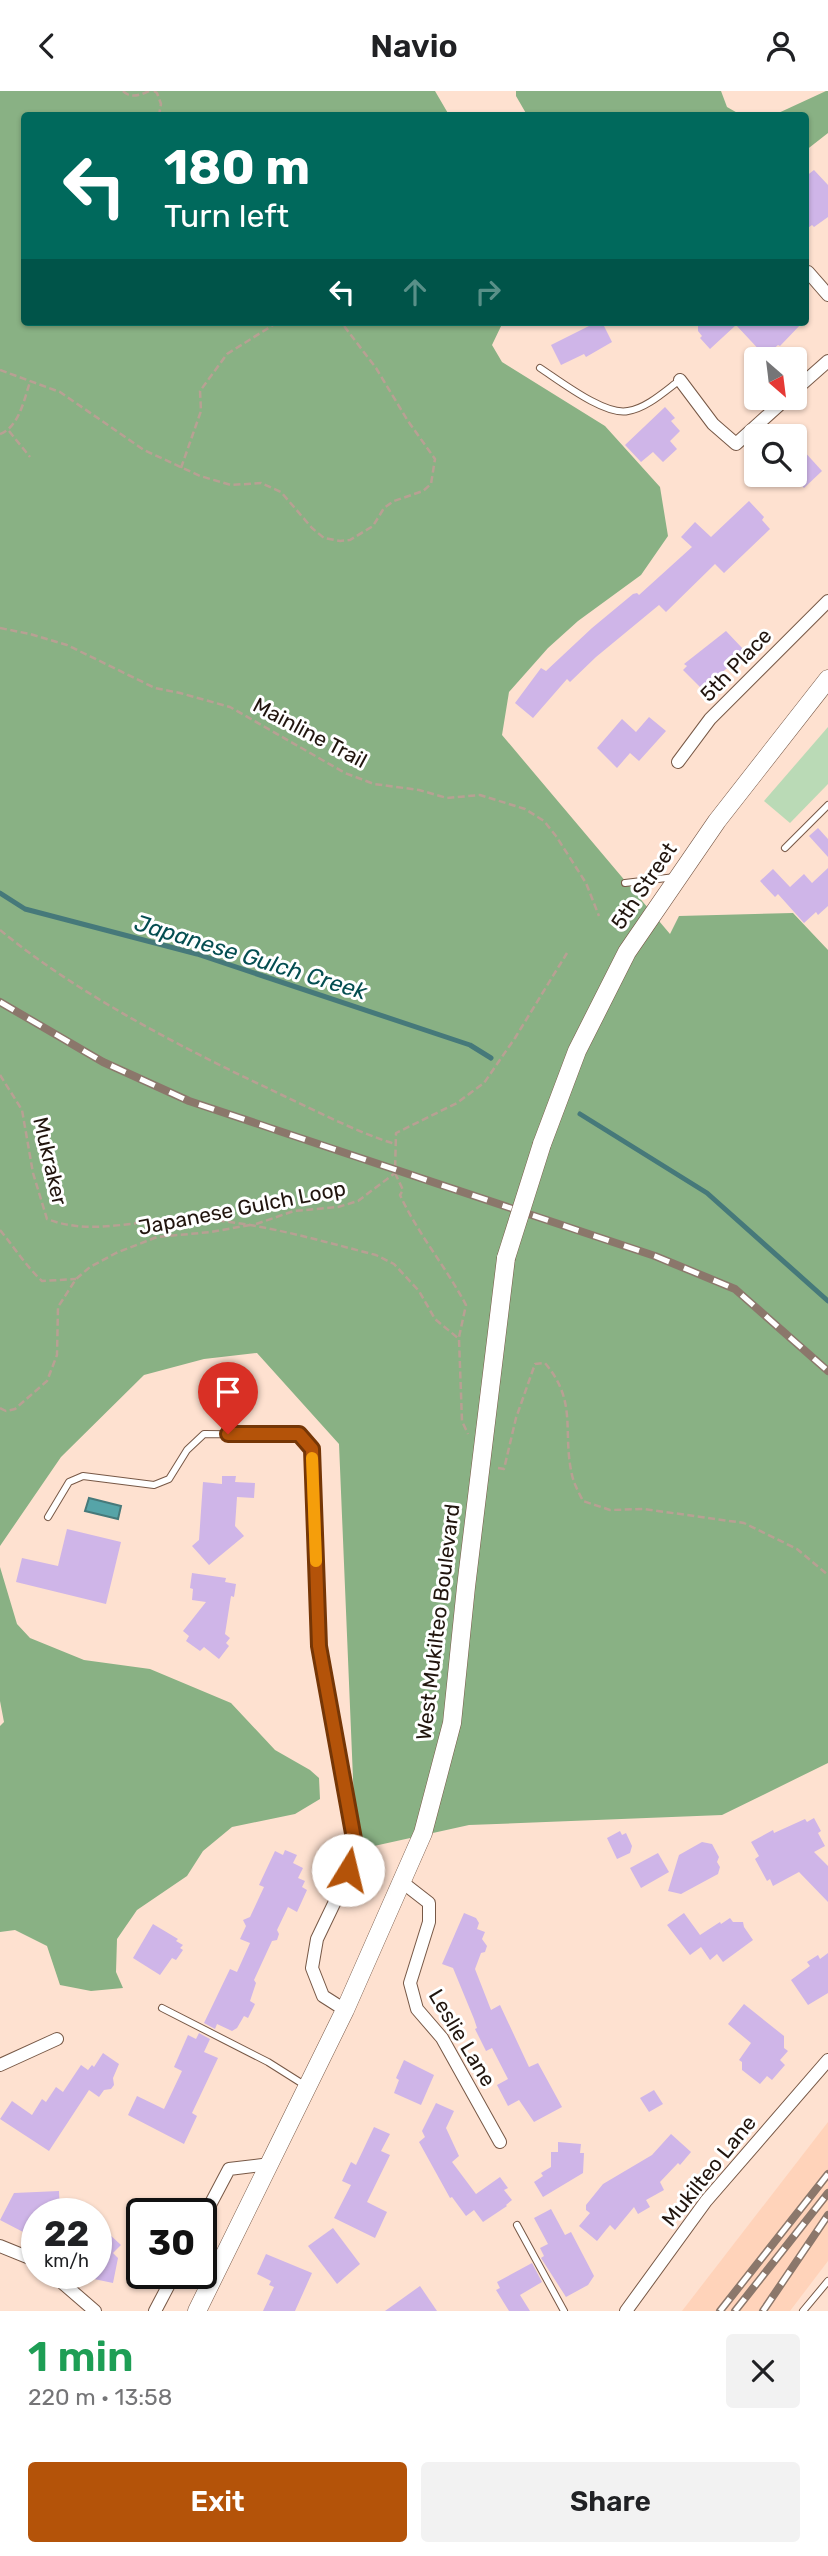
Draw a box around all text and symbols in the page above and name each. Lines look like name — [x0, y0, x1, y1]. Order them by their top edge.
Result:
icon: back — [28, 27, 66, 65]
text: Navio — [370, 27, 458, 65]
icon: person — [762, 27, 800, 65]
text: 180 m — [164, 138, 310, 196]
icon: left — [49, 140, 140, 231]
text: Turn left — [164, 197, 289, 235]
icon: left — [323, 273, 361, 311]
icon: ahead — [396, 273, 434, 311]
icon: right — [469, 273, 507, 311]
north arrow — [744, 347, 807, 409]
map controls — [744, 347, 807, 487]
button: search — [744, 424, 807, 487]
street label: 5th Place — [695, 623, 777, 706]
street label: Mainline Trail — [249, 692, 371, 773]
street label: 5th Street — [605, 838, 682, 934]
water label: Japanese Gulch Creek — [132, 908, 371, 1006]
street label: Mukraker — [28, 1114, 73, 1207]
street label: Japanese Gulch Loop — [136, 1175, 348, 1240]
pin — [198, 1362, 258, 1434]
icon: arrive — [209, 1373, 247, 1411]
street label: West Mukilteo Boulevard — [411, 1502, 464, 1742]
position arrow — [311, 1833, 385, 1907]
street label: Leslie Lane — [424, 1985, 501, 2091]
street label: Mukilteo Lane — [656, 2110, 761, 2231]
speed limit sign: 30 — [126, 2198, 217, 2289]
text: 22 — [44, 2213, 89, 2255]
text: km/h — [44, 2250, 89, 2272]
text: 1 min — [28, 2332, 134, 2382]
button: close — [726, 2334, 800, 2408]
text: 220 m · 13:58 — [28, 2383, 172, 2411]
button: Exit — [28, 2462, 407, 2542]
button: Share — [421, 2462, 800, 2542]

